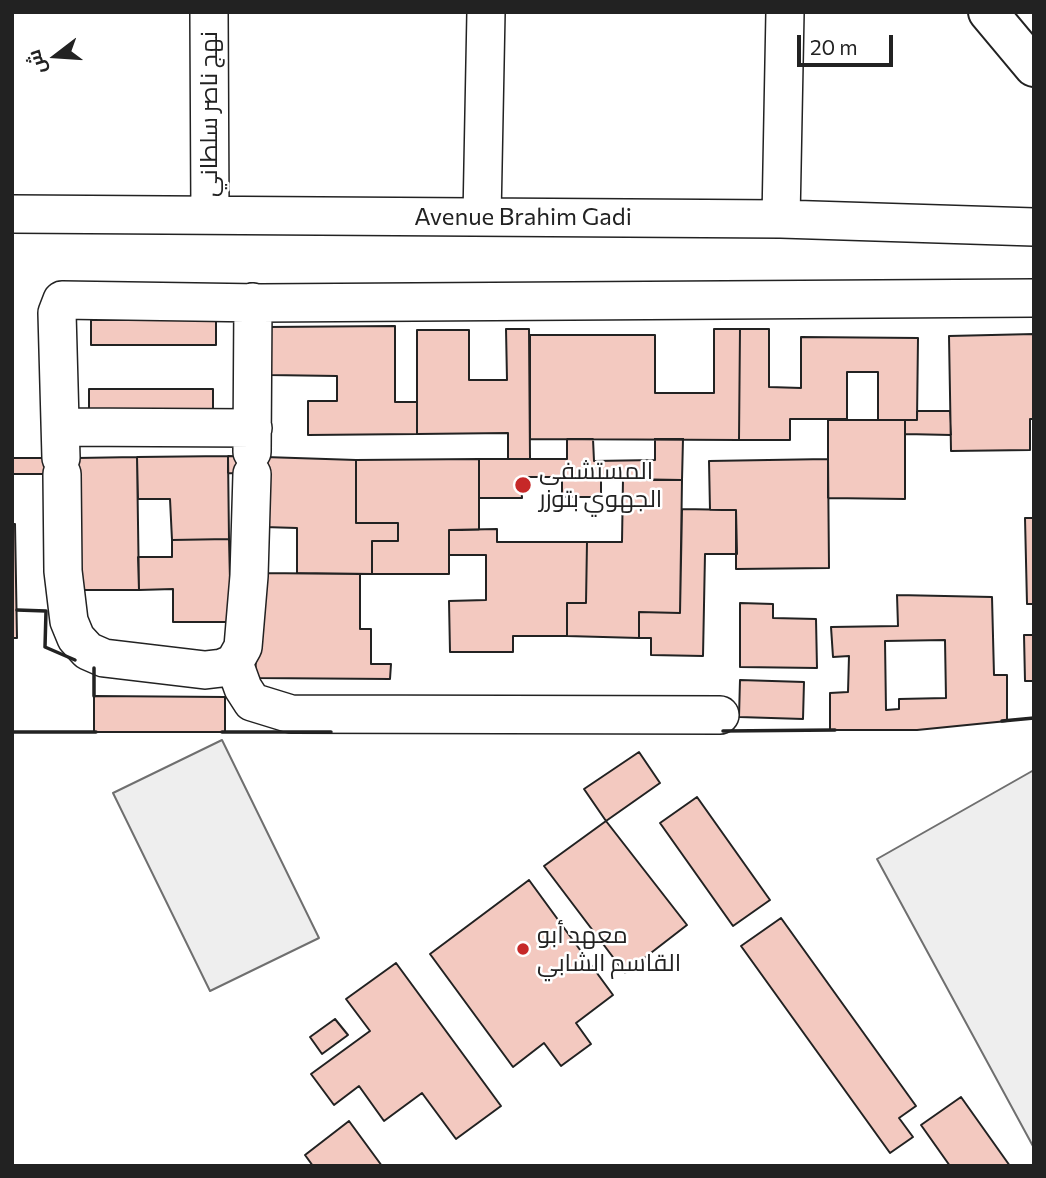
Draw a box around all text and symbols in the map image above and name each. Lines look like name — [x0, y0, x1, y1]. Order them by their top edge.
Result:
north arrow — [21, 21, 91, 91]
scale bar — [801, 21, 897, 65]
street label: نهج ناصر سلطاني — [195, 31, 223, 197]
text: 20 m — [810, 34, 858, 59]
text: ش — [21, 47, 50, 77]
street label: Avenue Brahim Gadi — [414, 203, 632, 231]
place label: المستشفى الجهوي بتوزر — [539, 457, 662, 513]
marker: المستشفى الجهوي بتوزر — [513, 475, 533, 495]
place label: معهد أبو القاسم الشابي — [537, 921, 681, 977]
marker: معهد أبو القاسم الشابي — [515, 941, 531, 957]

